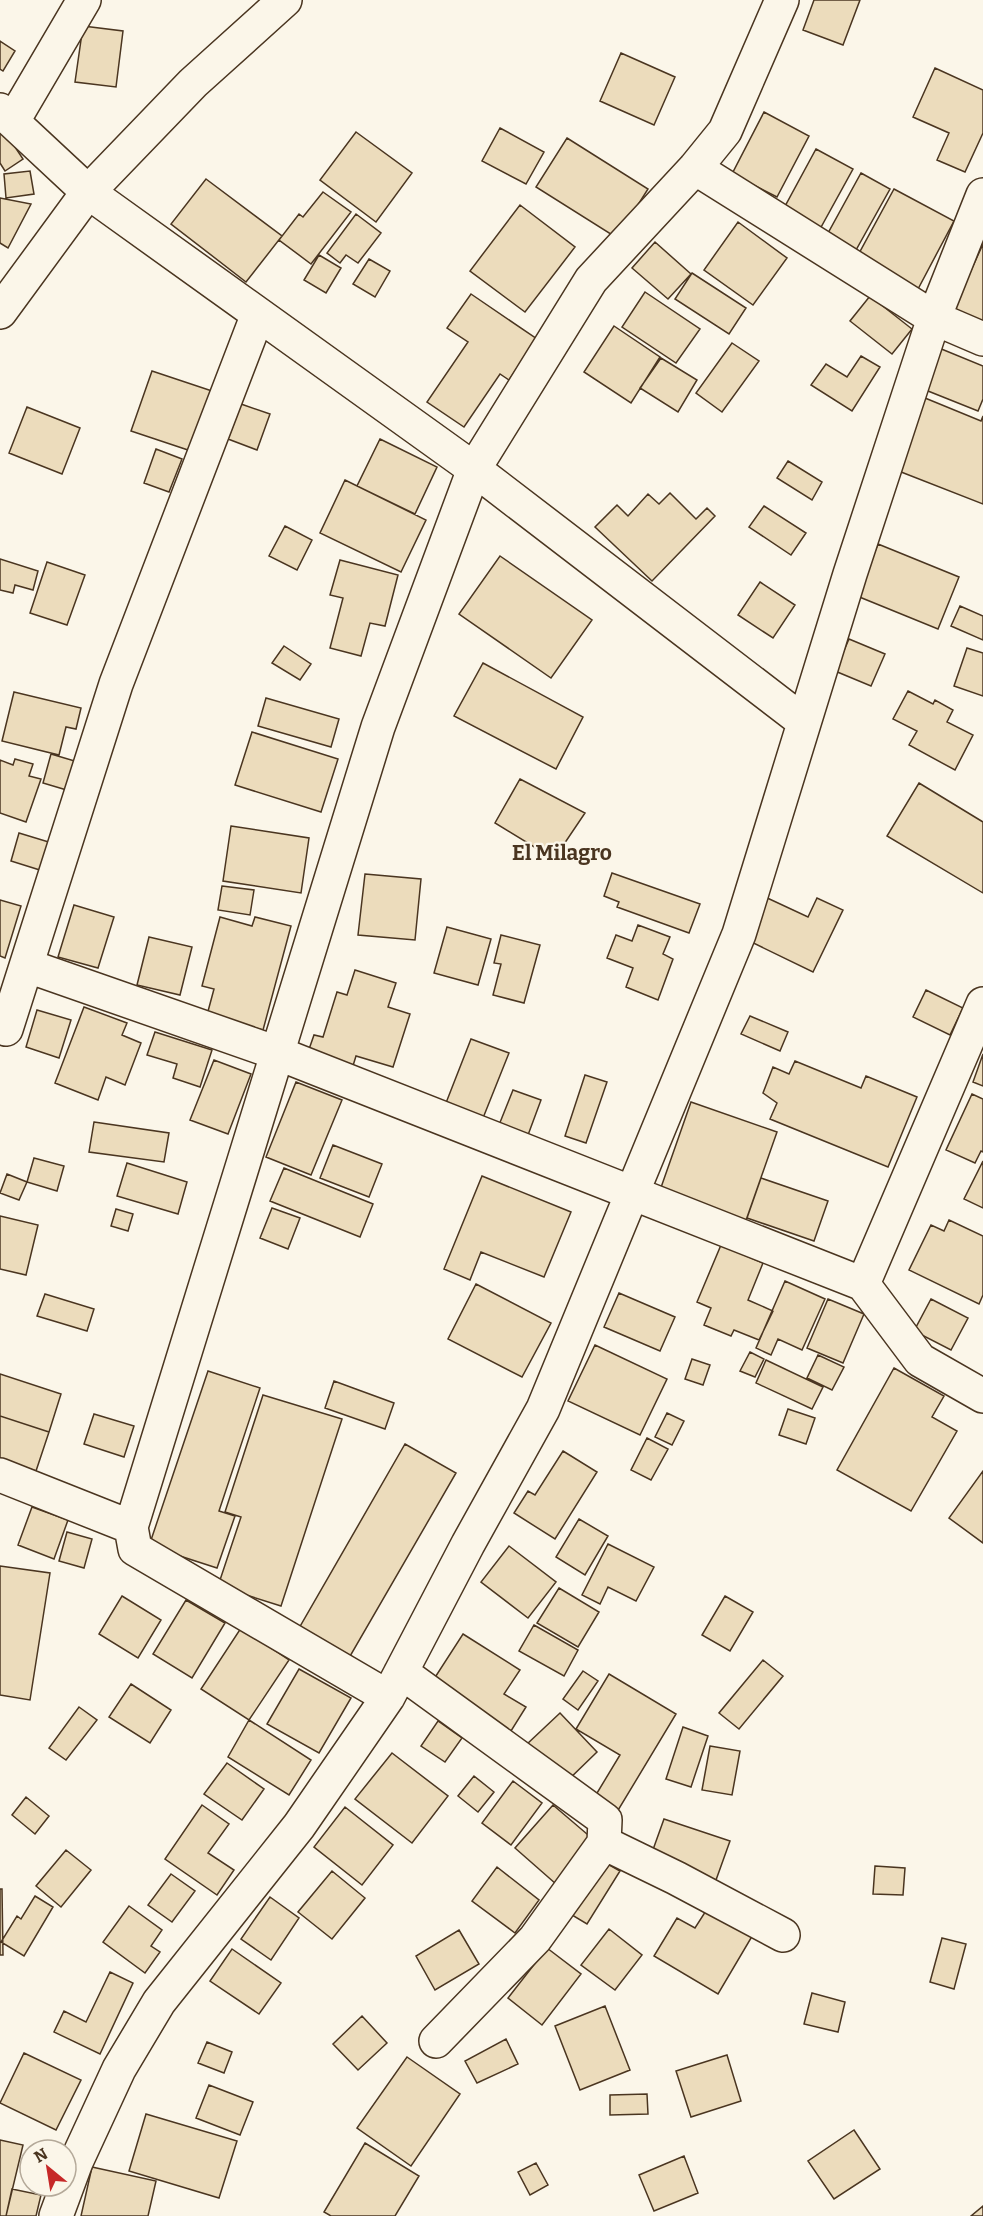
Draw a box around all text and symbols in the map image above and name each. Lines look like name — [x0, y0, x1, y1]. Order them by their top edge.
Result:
district label: El Milagro — [512, 840, 612, 866]
north arrow — [18, 2138, 78, 2198]
text: N — [31, 2144, 51, 2167]

